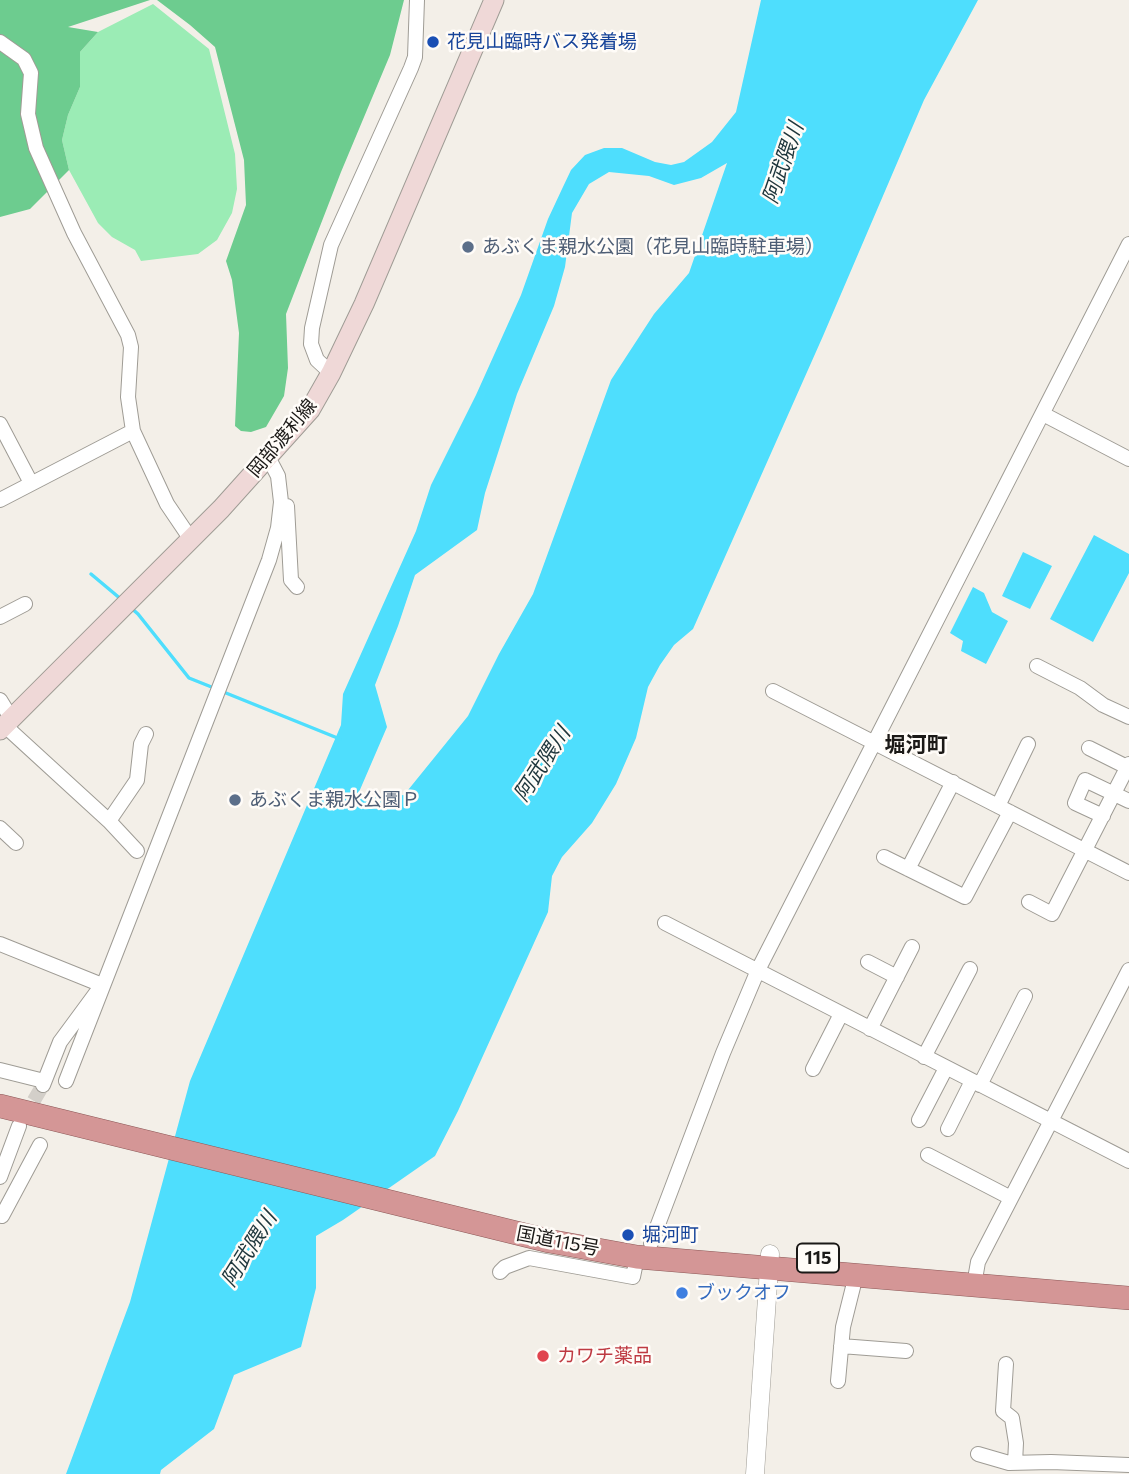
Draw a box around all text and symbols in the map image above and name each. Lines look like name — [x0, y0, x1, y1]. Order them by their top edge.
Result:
place label: 花見山臨時バス発着場 — [447, 31, 637, 53]
marker: 花見山臨時バス発着場 — [425, 34, 441, 50]
water label: 阿武隈川 — [757, 119, 809, 207]
place label: あぶくま親水公園（花見山臨時駐車場） — [482, 236, 824, 258]
marker: あぶくま親水公園（花見山臨時駐車場） — [460, 239, 476, 255]
street label: 岡部渡利線 — [243, 394, 321, 482]
water label: 阿武隈川 — [509, 722, 575, 806]
district label: 堀河町 — [885, 732, 947, 758]
place label: あぶくま親水公園Ｐ — [249, 789, 420, 811]
marker: あぶくま親水公園Ｐ — [227, 792, 243, 808]
water label: 阿武隈川 — [216, 1207, 282, 1291]
street label: 国道115号 — [515, 1222, 601, 1260]
place label: 堀河町 — [642, 1224, 699, 1246]
marker: 堀河町 — [620, 1227, 636, 1243]
road number: 115 — [797, 1244, 839, 1273]
place label: ブックオフ — [696, 1282, 791, 1304]
marker: ブックオフ — [674, 1285, 690, 1301]
place label: カワチ薬品 — [557, 1345, 652, 1367]
marker: カワチ薬品 — [535, 1348, 551, 1364]

